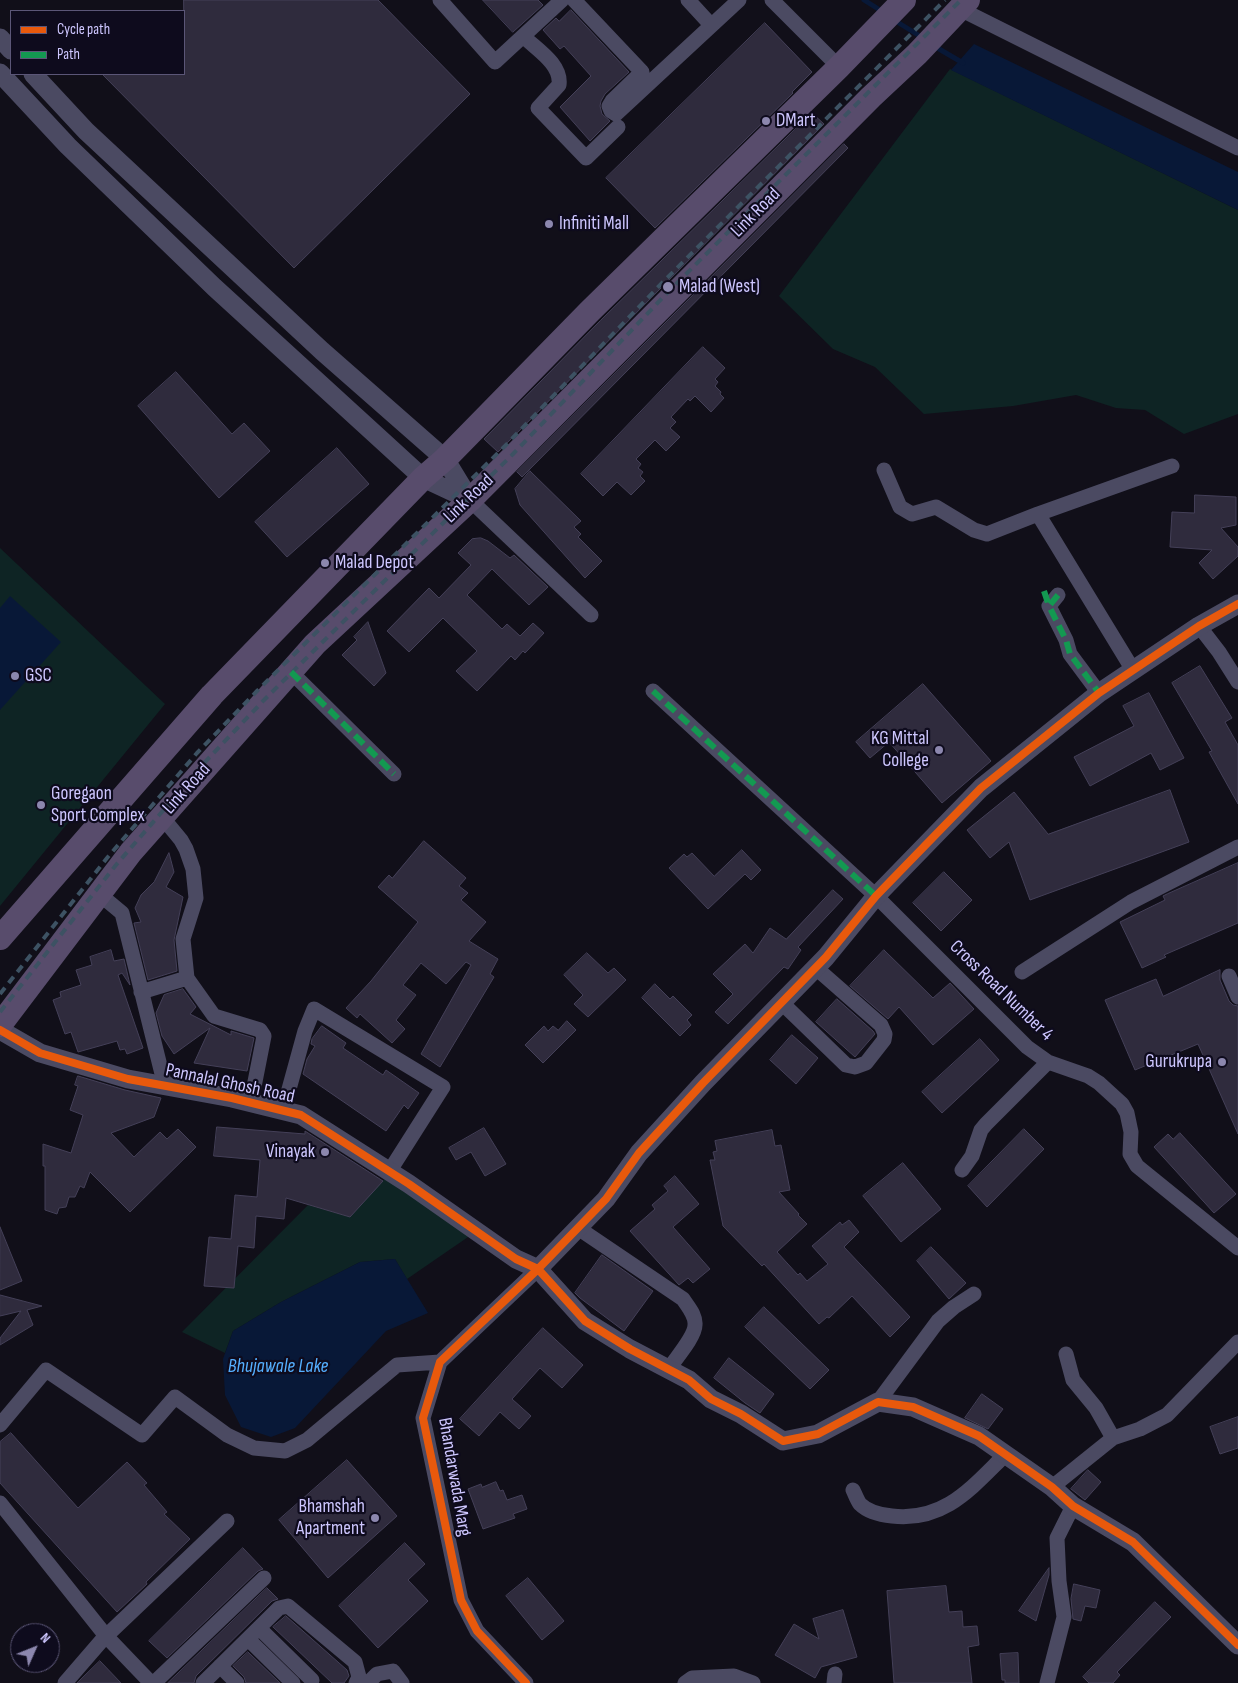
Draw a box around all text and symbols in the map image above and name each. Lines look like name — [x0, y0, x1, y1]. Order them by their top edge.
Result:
legend — [10, 10, 185, 75]
text: Cycle path — [57, 20, 110, 39]
text: Path — [57, 45, 80, 64]
place label: DMart — [776, 110, 815, 132]
marker: DMart — [760, 115, 772, 127]
street label: Link Road — [727, 184, 785, 242]
place label: Infiniti Mall — [559, 213, 629, 235]
marker: Infiniti Mall — [543, 218, 555, 230]
place label: Malad (West) — [679, 276, 760, 298]
marker: Malad (West) — [661, 280, 675, 294]
street label: Link Road — [439, 470, 499, 528]
place label: Malad Depot — [335, 552, 414, 574]
marker: Malad Depot — [319, 557, 331, 569]
place label: GSC — [25, 665, 52, 687]
marker: GSC — [9, 670, 21, 682]
place label: KG Mittal College — [871, 728, 929, 772]
marker: KG Mittal College — [933, 744, 945, 756]
street label: Link Road — [158, 759, 216, 819]
place label: Goregaon Sport Complex — [51, 783, 145, 827]
marker: Goregaon Sport Complex — [35, 799, 47, 811]
street label: Cross Road Number 4 — [944, 936, 1058, 1046]
place label: Gurukrupa — [1145, 1051, 1212, 1073]
marker: Gurukrupa — [1216, 1056, 1228, 1068]
street label: Pannalal Ghosh Road — [163, 1059, 297, 1109]
place label: Vinayak — [266, 1141, 315, 1163]
marker: Vinayak — [319, 1146, 331, 1158]
water label: Bhujawale Lake — [228, 1355, 328, 1379]
street label: Bhandarwada Marg — [432, 1416, 476, 1538]
place label: Bhamshah Apartment — [296, 1496, 365, 1540]
marker: Bhamshah Apartment — [369, 1512, 381, 1524]
north arrow — [10, 1623, 60, 1673]
text: N — [37, 1629, 54, 1647]

